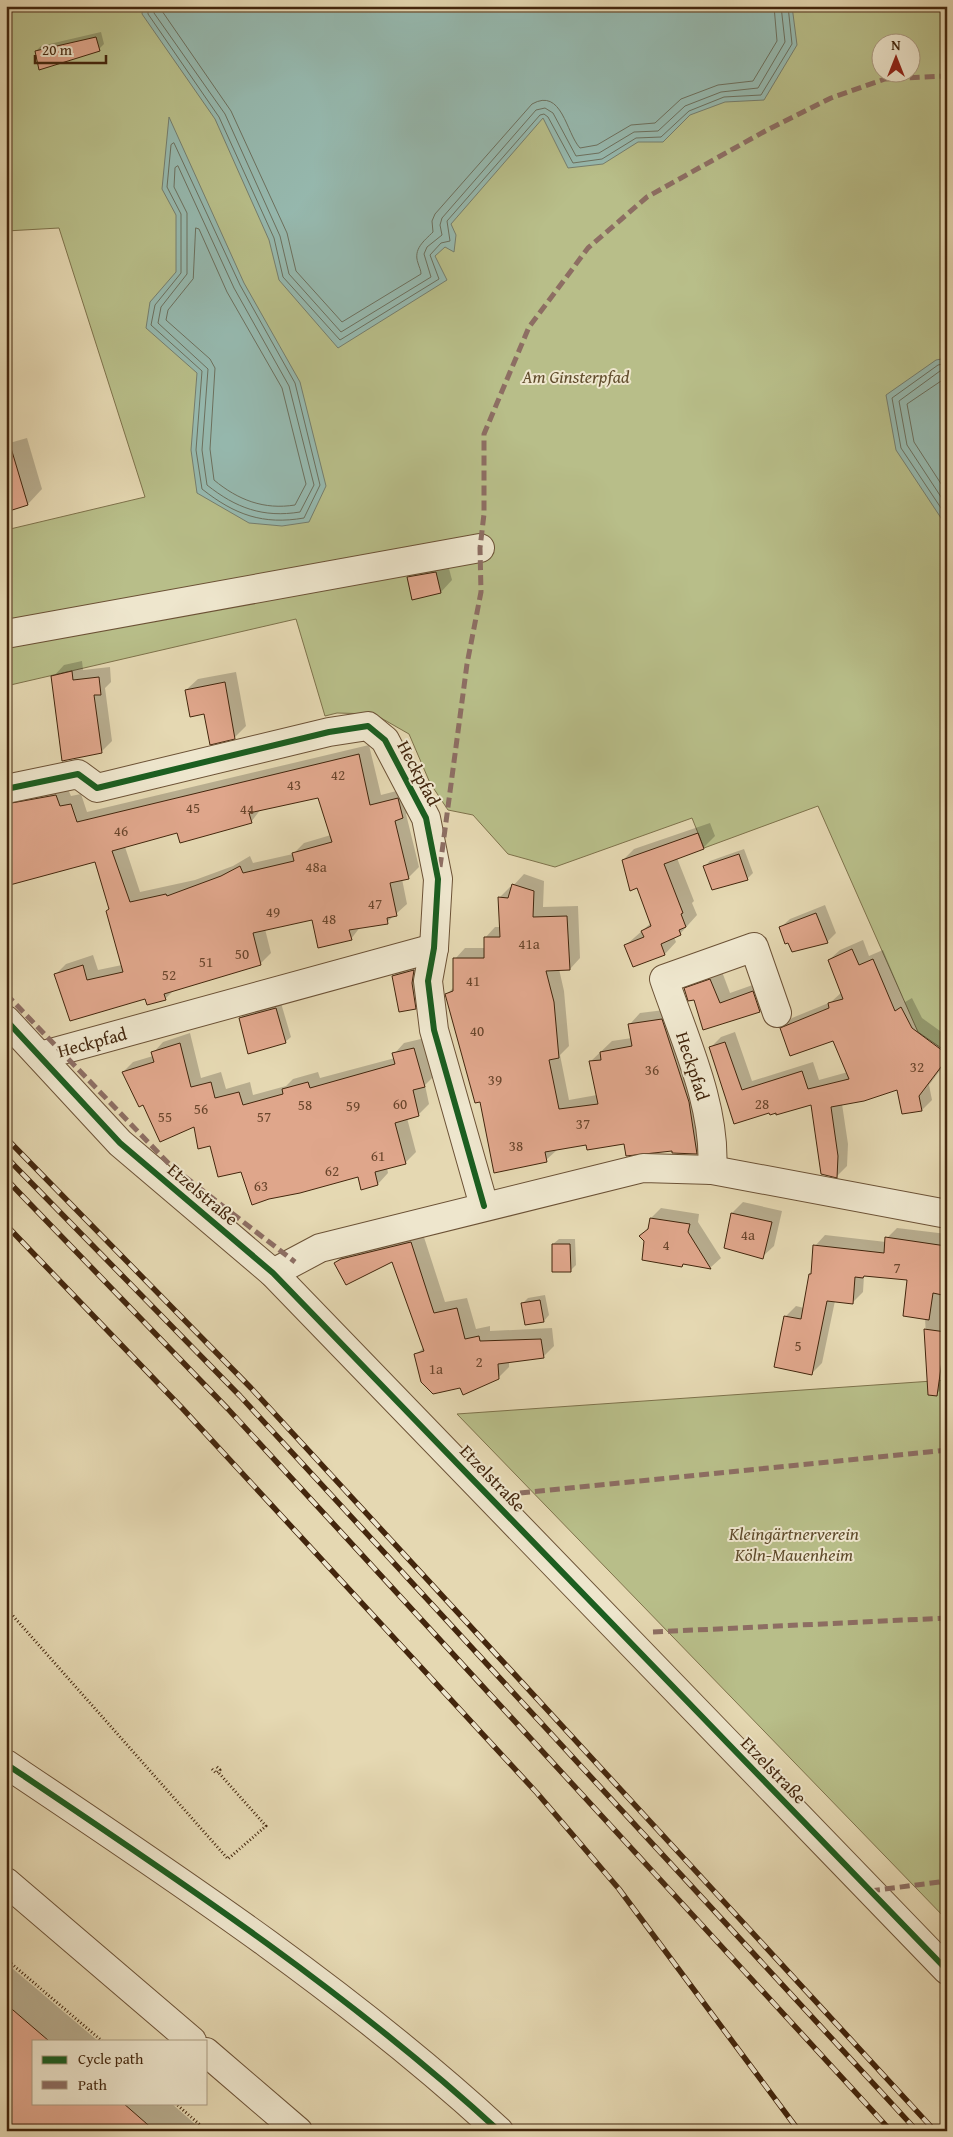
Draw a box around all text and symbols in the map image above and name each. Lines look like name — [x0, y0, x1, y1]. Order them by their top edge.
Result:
scale bar — [35, 32, 106, 64]
north arrow — [870, 32, 920, 82]
text: N — [891, 35, 901, 55]
text: 20 m — [42, 39, 73, 60]
park label: Am Ginsterpfad — [521, 363, 630, 390]
street label: Heckpfad — [390, 735, 448, 811]
house number: 42 — [331, 764, 345, 785]
house number: 43 — [287, 774, 301, 795]
house number: 45 — [186, 797, 200, 818]
house number: 44 — [240, 798, 254, 819]
house number: 46 — [114, 820, 128, 841]
house number: 48a — [305, 856, 327, 877]
house number: 47 — [368, 893, 382, 914]
house number: 49 — [266, 901, 280, 922]
house number: 48 — [322, 908, 336, 929]
house number: 41a — [518, 933, 540, 954]
house number: 50 — [235, 943, 249, 964]
house number: 51 — [199, 951, 213, 972]
house number: 52 — [162, 964, 176, 985]
house number: 41 — [466, 970, 480, 991]
street label: Heckpfad — [54, 1020, 130, 1064]
house number: 40 — [470, 1020, 484, 1041]
street label: Heckpfad — [669, 1028, 717, 1104]
house number: 32 — [910, 1056, 924, 1077]
house number: 36 — [645, 1059, 659, 1080]
house number: 39 — [488, 1069, 502, 1090]
house number: 60 — [393, 1093, 407, 1114]
house number: 28 — [755, 1093, 769, 1114]
house number: 58 — [298, 1094, 312, 1115]
house number: 59 — [346, 1095, 360, 1116]
house number: 56 — [194, 1098, 208, 1119]
house number: 55 — [158, 1106, 172, 1127]
house number: 57 — [257, 1106, 271, 1127]
house number: 37 — [576, 1113, 590, 1134]
house number: 38 — [509, 1135, 523, 1156]
house number: 61 — [371, 1145, 385, 1166]
street label: Etzelstraße — [162, 1156, 244, 1232]
house number: 62 — [325, 1160, 339, 1181]
house number: 63 — [254, 1175, 268, 1196]
house number: 4a — [741, 1224, 755, 1245]
house number: 4 — [662, 1234, 670, 1255]
house number: 7 — [893, 1257, 901, 1278]
house number: 5 — [794, 1335, 802, 1356]
house number: 2 — [475, 1351, 483, 1372]
house number: 1a — [429, 1358, 443, 1379]
street label: Etzelstraße — [454, 1438, 532, 1518]
park label: Kleingärtnerverein Köln-Mauenheim — [728, 1520, 859, 1568]
street label: Etzelstraße — [735, 1730, 813, 1810]
legend — [32, 2040, 208, 2104]
text: Cycle path — [78, 2048, 144, 2069]
text: Path — [78, 2074, 107, 2095]

